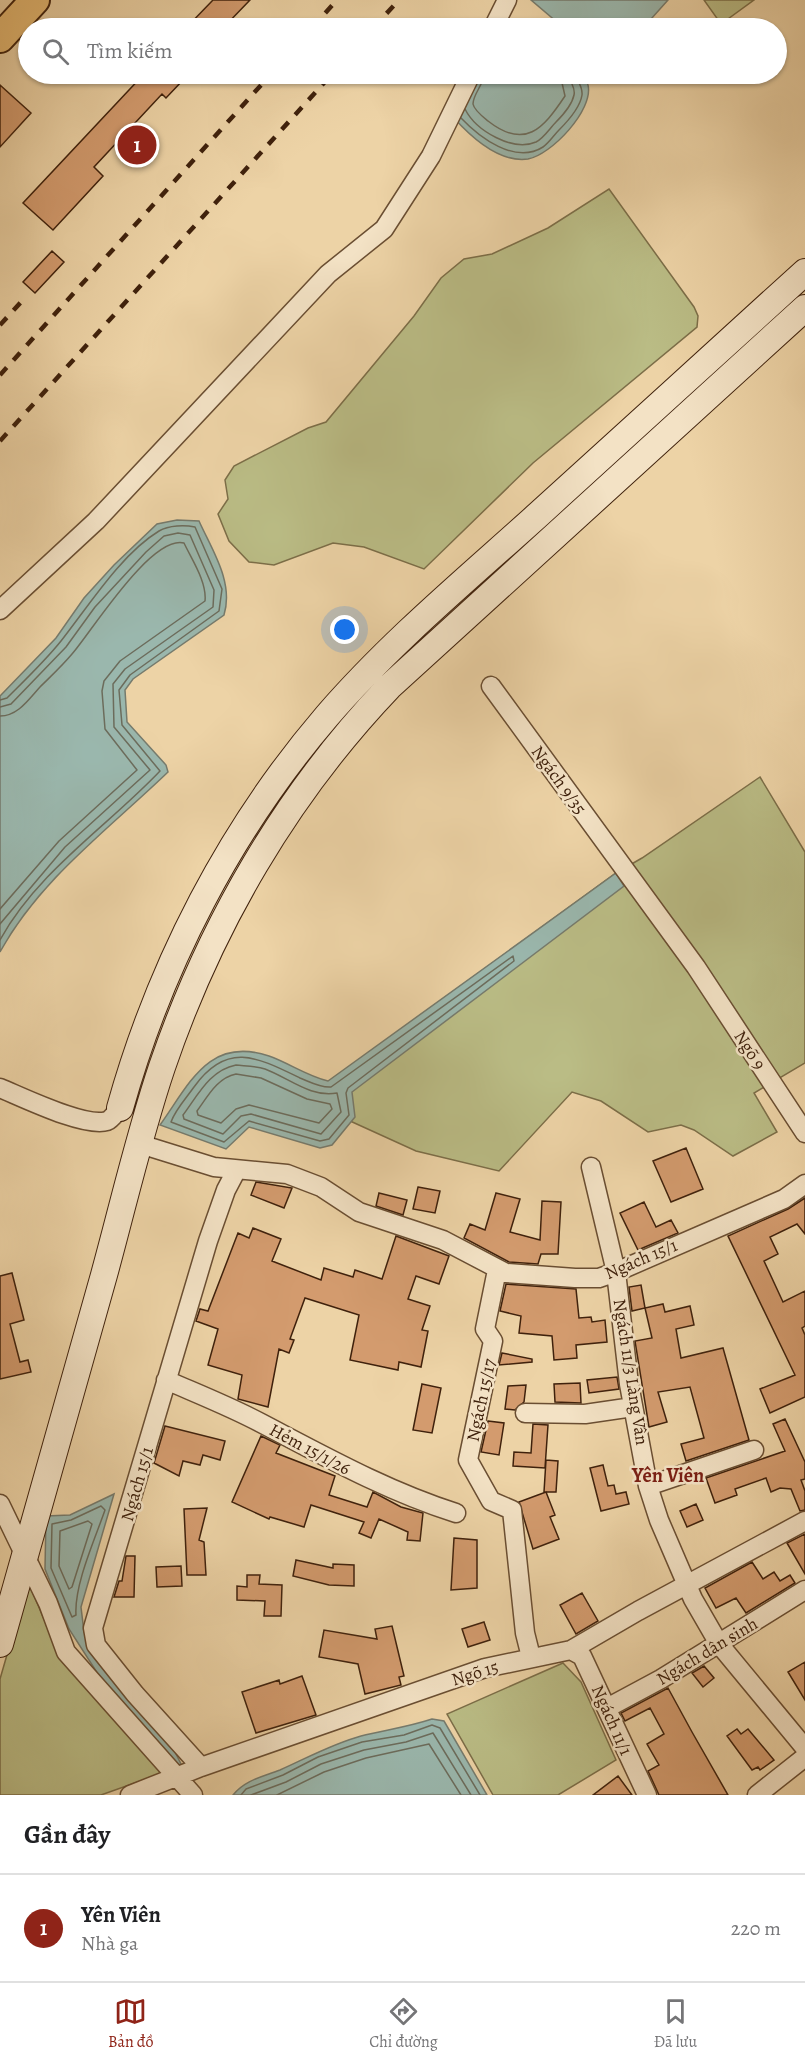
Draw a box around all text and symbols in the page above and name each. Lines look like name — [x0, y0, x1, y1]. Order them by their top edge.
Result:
search box — [18, 18, 787, 84]
icon: search — [39, 35, 72, 68]
text: Tìm kiếm — [87, 36, 173, 66]
pin: 1 — [118, 122, 156, 168]
your location — [330, 615, 359, 644]
street label: Ngách 9/35 — [526, 741, 592, 819]
street label: Ngõ 9 — [728, 1026, 772, 1074]
street label: Ngách 15/1 — [601, 1233, 681, 1285]
street label: Ngách 11/3 Làng Vân — [608, 1297, 654, 1447]
street label: Ngách 15/17 — [461, 1356, 502, 1444]
street label: Hẻm 15/1/26 — [265, 1418, 355, 1480]
street label: Ngách 15/1 — [115, 1444, 159, 1524]
district label: Yên Viên — [631, 1462, 704, 1489]
street label: Ngách dân sinh — [652, 1611, 762, 1691]
street label: Ngõ 15 — [449, 1655, 501, 1691]
street label: Ngách 11/1 — [586, 1681, 638, 1759]
text: Gần đây — [24, 1817, 110, 1852]
text: Yên Viên — [81, 1900, 161, 1930]
text: 1 — [40, 1915, 47, 1942]
text: 220 m — [731, 1915, 781, 1942]
text: Nhà ga — [81, 1930, 138, 1957]
tab: Bản đồ — [108, 1995, 153, 2053]
tab: Chỉ đường — [369, 1995, 438, 2053]
tab: Đã lưu — [654, 1995, 697, 2053]

